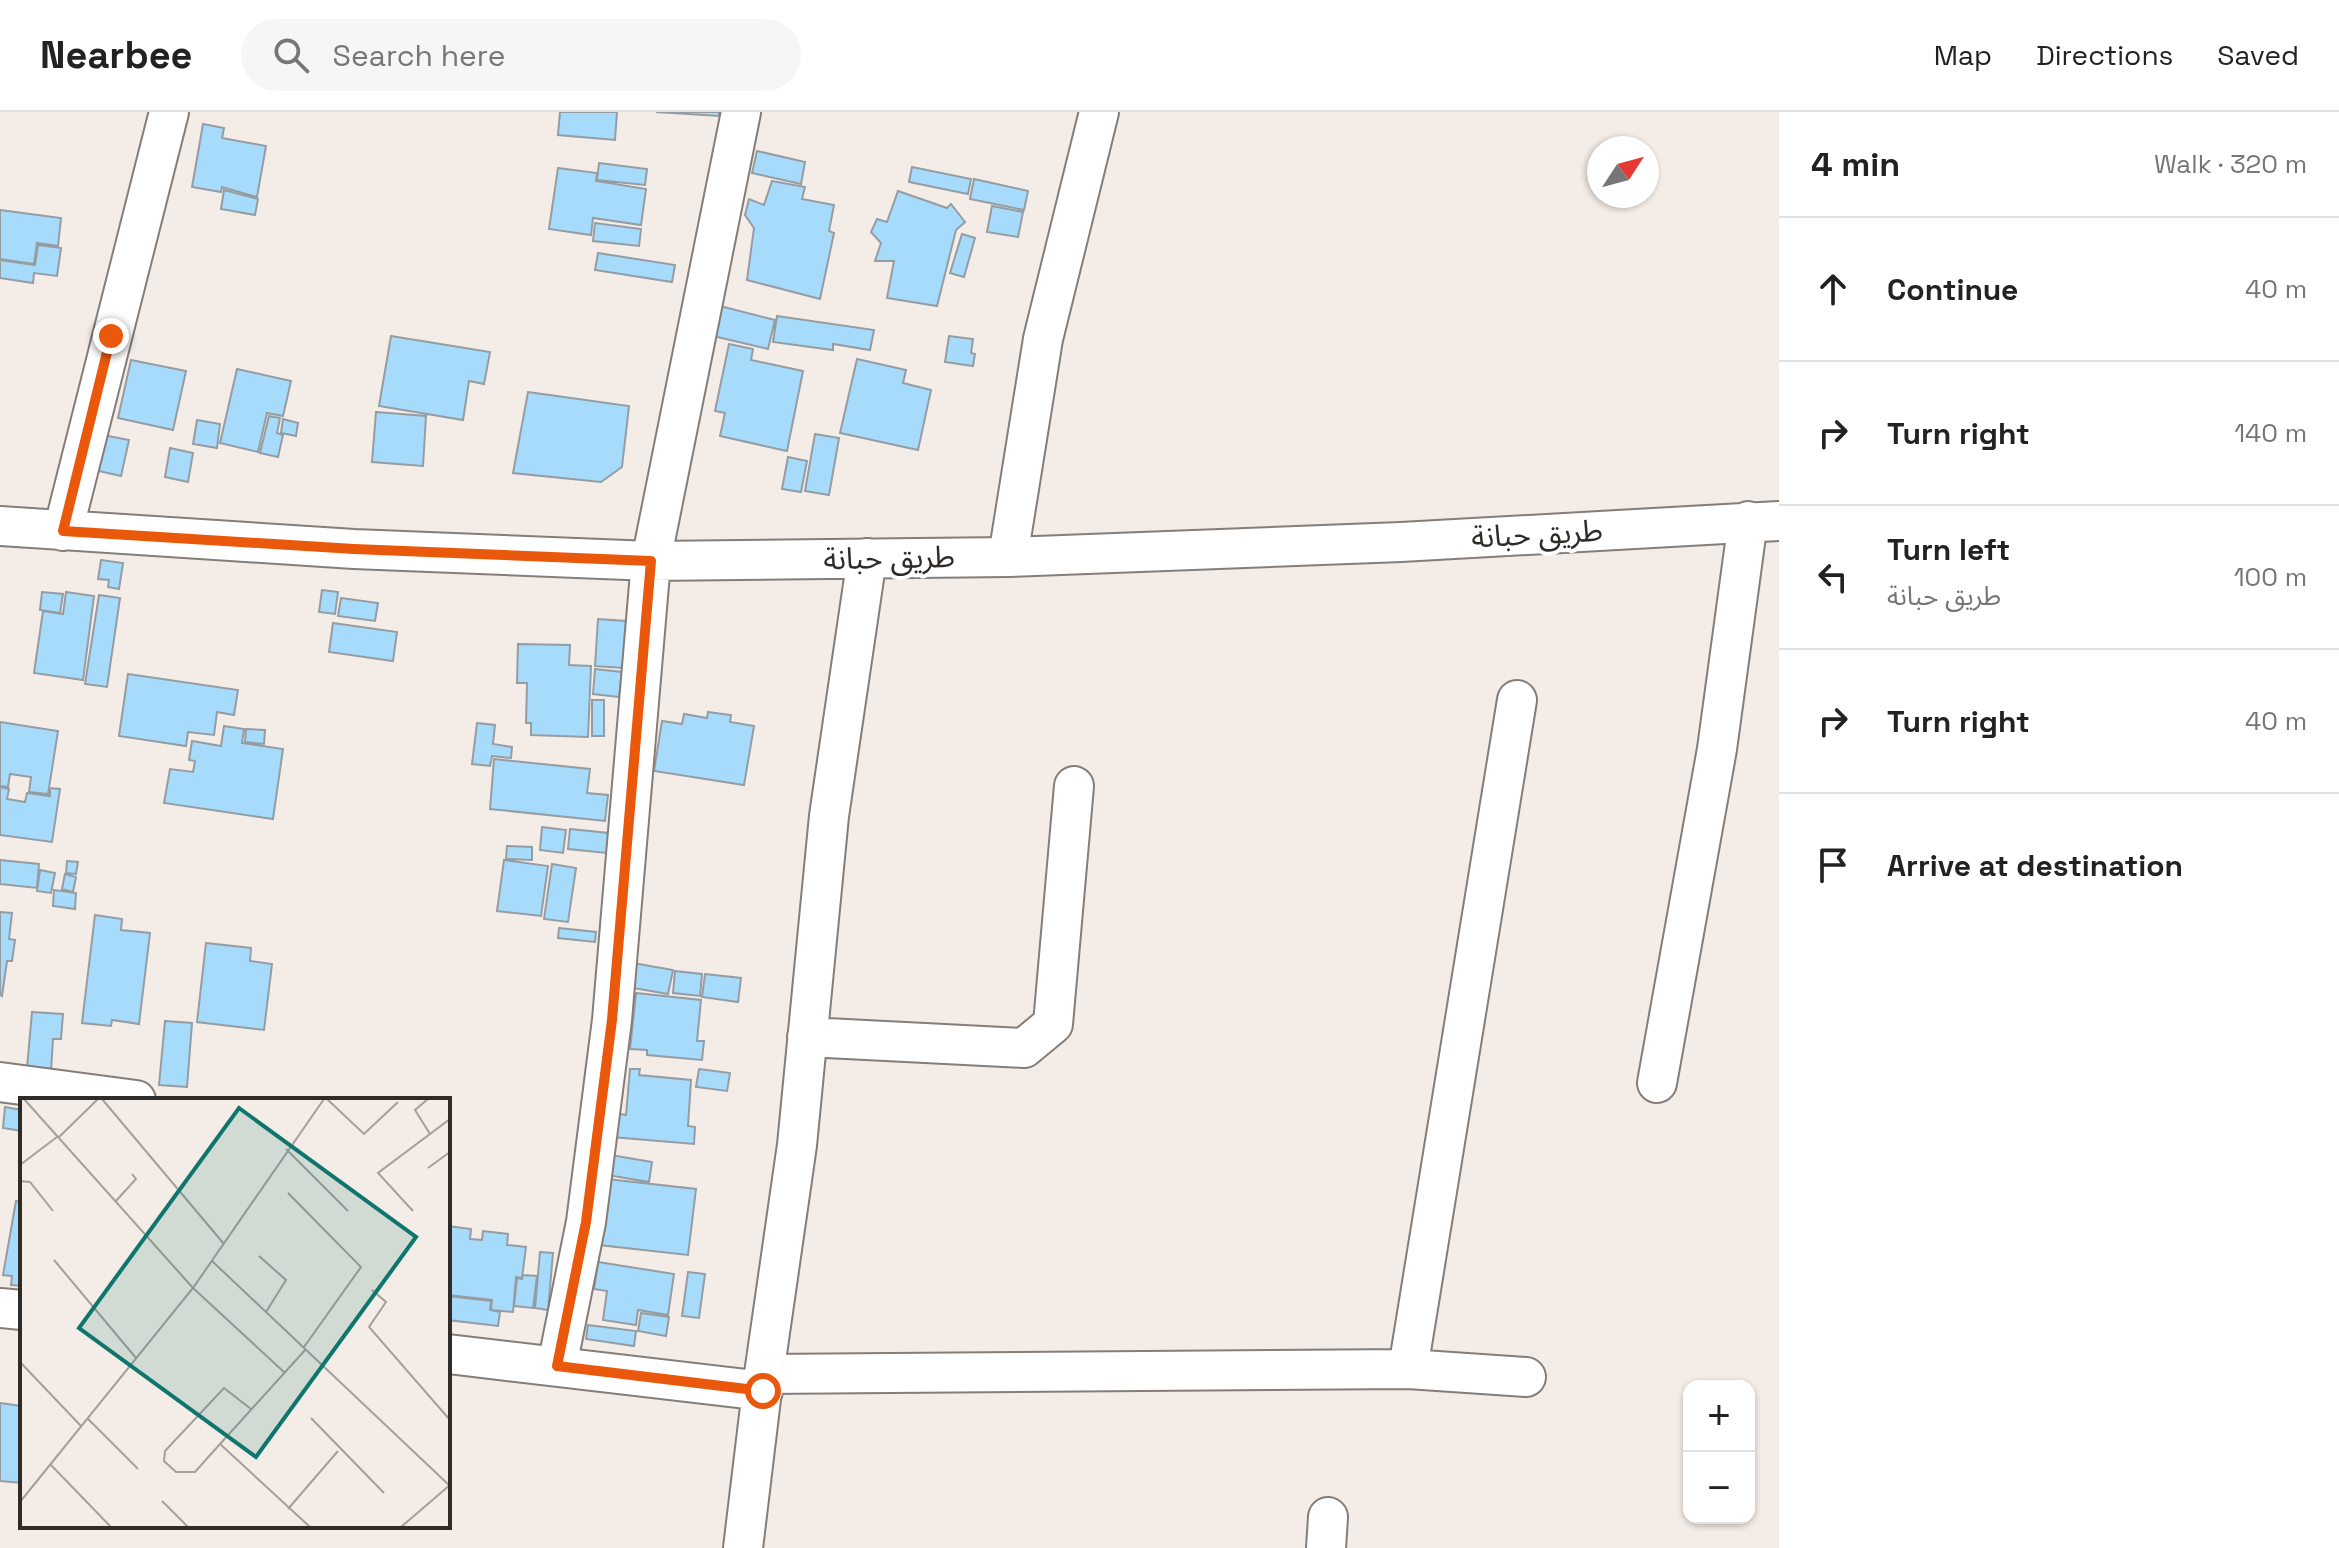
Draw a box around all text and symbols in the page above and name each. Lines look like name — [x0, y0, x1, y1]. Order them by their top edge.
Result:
search box — [241, 19, 801, 91]
text: Nearbee — [40, 31, 193, 79]
icon: search — [269, 33, 313, 77]
text: Search here — [333, 36, 505, 75]
text: Map — [1934, 37, 1992, 73]
text: Directions — [2036, 37, 2173, 73]
text: Saved — [2217, 37, 2299, 73]
north arrow — [1587, 136, 1659, 208]
text: 4 min — [1811, 143, 1900, 186]
text: Walk · 320 m — [2154, 147, 2307, 181]
icon: ahead — [1811, 267, 1855, 311]
text: Continue — [1887, 270, 2018, 309]
text: 40 m — [2245, 272, 2307, 306]
route end — [93, 318, 129, 354]
icon: right — [1811, 411, 1855, 455]
text: Turn right — [1887, 414, 2030, 453]
text: 140 m — [2234, 416, 2307, 450]
street label: طريق حبانة — [1470, 511, 1604, 556]
text: Turn left — [1887, 530, 2010, 569]
street label: طريق حبانة — [823, 537, 955, 578]
icon: left — [1811, 555, 1855, 599]
text: 100 m — [2234, 560, 2307, 594]
text: طريق حبانة — [1887, 579, 2001, 613]
icon: right — [1811, 699, 1855, 743]
text: Turn right — [1887, 702, 2030, 741]
text: 40 m — [2245, 704, 2307, 738]
icon: arrive — [1811, 843, 1855, 887]
text: Arrive at destination — [1887, 846, 2183, 885]
inset map — [20, 1098, 450, 1528]
route start — [745, 1373, 781, 1409]
map controls — [1683, 1380, 1755, 1524]
button: + — [1683, 1380, 1755, 1452]
button: − — [1683, 1452, 1755, 1524]

